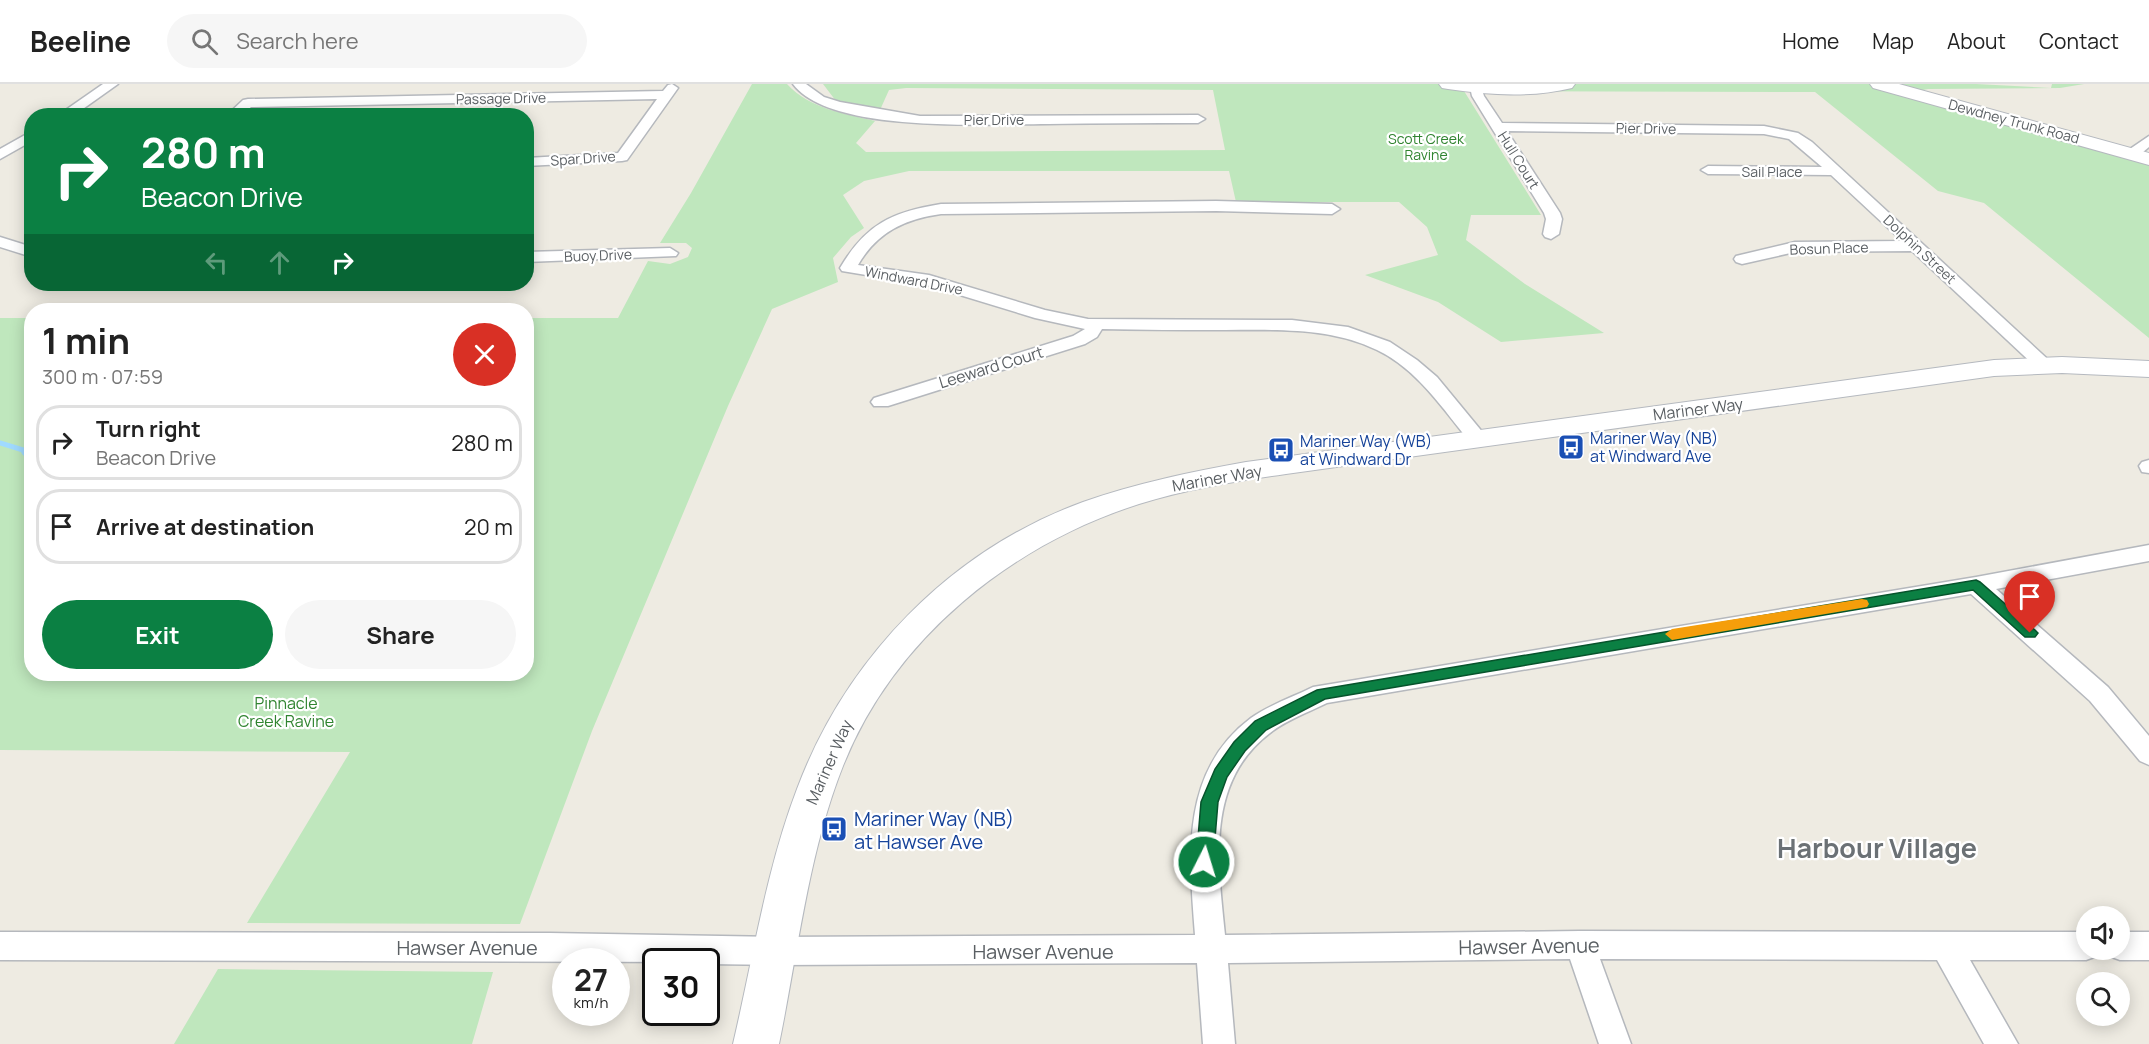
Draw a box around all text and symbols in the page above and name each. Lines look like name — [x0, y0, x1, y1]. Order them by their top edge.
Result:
search box — [167, 14, 587, 68]
text: Beeline — [30, 22, 131, 60]
icon: search — [188, 25, 221, 58]
text: Search here — [236, 26, 359, 56]
text: Home — [1782, 27, 1839, 55]
text: Map — [1872, 27, 1914, 55]
text: About — [1947, 27, 2006, 55]
text: Contact — [2039, 27, 2119, 55]
street label: Passage Drive — [456, 88, 546, 108]
street label: Dewdney Trunk Road — [1946, 94, 2082, 148]
street label: Pier Drive — [964, 110, 1024, 129]
street label: Pier Drive — [1616, 118, 1676, 138]
text: 280 m — [141, 123, 266, 181]
street label: Hull Court — [1494, 128, 1544, 193]
park label: Scott Creek Ravine — [1388, 129, 1465, 164]
icon: right — [42, 132, 120, 210]
street label: Spar Drive — [550, 146, 616, 170]
street label: Sail Place — [1742, 162, 1802, 181]
text: Beacon Drive — [141, 178, 303, 215]
street label: Dolphin Street — [1879, 210, 1961, 288]
street label: Bosun Place — [1789, 237, 1869, 259]
street label: Buoy Drive — [564, 244, 632, 266]
icon: left — [200, 246, 233, 279]
icon: ahead — [263, 246, 296, 279]
icon: right — [326, 246, 359, 279]
street label: Windward Drive — [863, 261, 965, 299]
text: 1 min — [42, 316, 130, 365]
button: close — [453, 323, 516, 386]
street label: Leeward Court — [936, 341, 1046, 393]
text: 300 m · 07:59 — [42, 363, 163, 390]
street label: Mariner Way — [1652, 392, 1745, 425]
text: Turn right — [96, 414, 201, 444]
icon: right — [45, 426, 78, 459]
place label: Mariner Way (NB) at Windward Ave — [1590, 427, 1718, 467]
text: 280 m — [451, 428, 513, 458]
place label: Mariner Way (WB) at Windward Dr — [1300, 430, 1432, 470]
bus stop icon: Mariner Way (NB) at Windward Ave — [1556, 432, 1586, 462]
bus stop icon: Mariner Way (WB) at Windward Dr — [1266, 435, 1296, 465]
text: Beacon Drive — [96, 444, 216, 471]
street label: Mariner Way — [1170, 459, 1264, 497]
icon: arrive — [45, 510, 78, 543]
text: Arrive at destination — [96, 512, 314, 542]
text: 20 m — [464, 512, 513, 542]
pin — [2004, 571, 2055, 633]
icon: arrive — [2013, 580, 2046, 613]
button: Exit — [42, 600, 273, 669]
button: Share — [285, 600, 516, 669]
park label: Pinnacle Creek Ravine — [238, 692, 334, 732]
street label: Mariner Way — [801, 716, 858, 808]
place label: Mariner Way (NB) at Hawser Ave — [854, 805, 1014, 855]
bus stop icon: Mariner Way (NB) at Hawser Ave — [819, 814, 849, 844]
district label: Harbour Village — [1777, 829, 1977, 866]
position arrow — [1172, 830, 1236, 894]
map controls — [2076, 906, 2130, 1026]
button: sound — [2076, 906, 2130, 960]
street label: Hawser Avenue — [1458, 931, 1600, 961]
street label: Hawser Avenue — [396, 934, 538, 961]
street label: Hawser Avenue — [972, 938, 1114, 965]
speed limit sign: 30 — [642, 948, 720, 1026]
text: 27 — [574, 959, 608, 1000]
button: search — [2076, 972, 2130, 1026]
text: km/h — [574, 992, 608, 1013]

